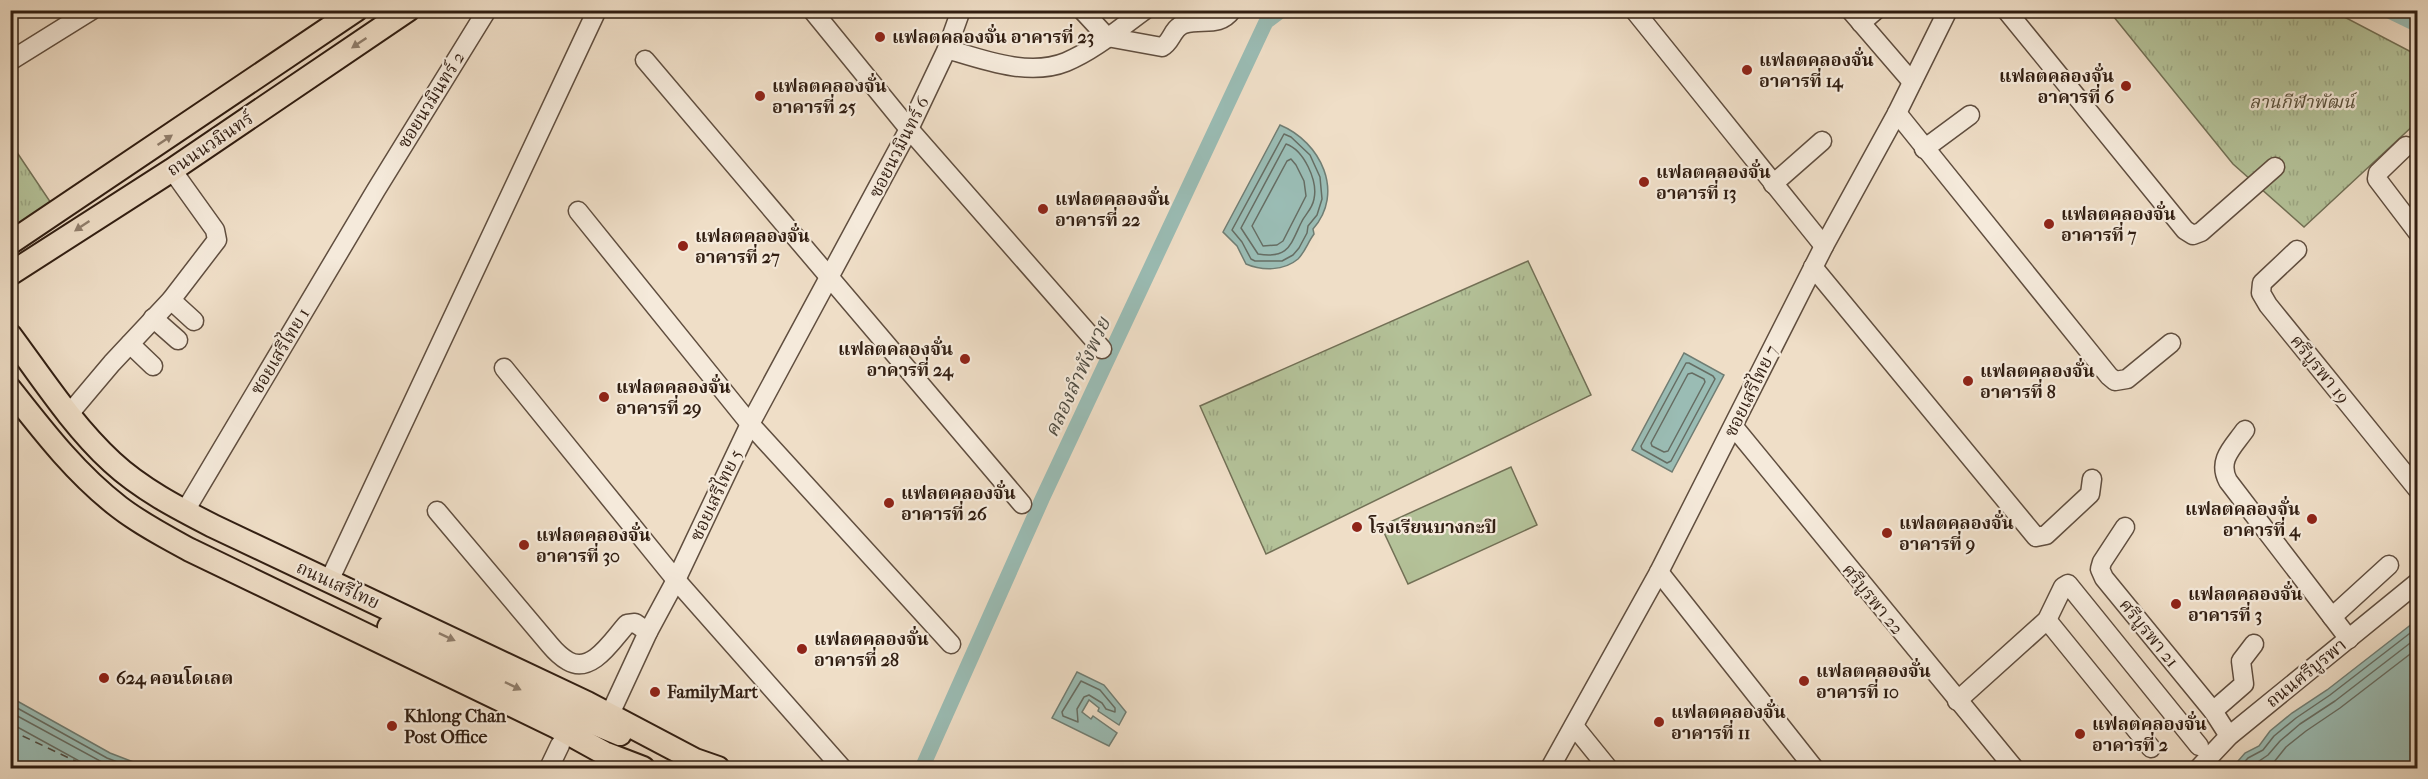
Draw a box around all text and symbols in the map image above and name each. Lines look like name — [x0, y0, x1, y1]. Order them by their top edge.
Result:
place label: แฟลตคลองจั่น อาคารที่ 23 — [892, 23, 1094, 48]
marker: แฟลตคลองจั่น อาคารที่ 23 — [873, 30, 887, 44]
one-way arrow — [352, 37, 368, 49]
place label: แฟลตคลองจั่น อาคารที่ 14 — [1759, 46, 1874, 92]
street label: ซอยนวมินทร์ 2 — [393, 48, 469, 152]
place label: แฟลตคลองจั่น อาคารที่ 6 — [1999, 62, 2115, 108]
marker: แฟลตคลองจั่น อาคารที่ 14 — [1740, 63, 1754, 77]
place label: แฟลตคลองจั่น อาคารที่ 25 — [772, 72, 887, 118]
marker: แฟลตคลองจั่น อาคารที่ 6 — [2119, 79, 2133, 93]
marker: แฟลตคลองจั่น อาคารที่ 25 — [753, 89, 767, 103]
park label: ลานกีฬาพัฒน์ — [2249, 91, 2358, 113]
street label: ซอยนวมินทร์ 6 — [864, 93, 934, 201]
street label: ถนนนวมินทร์ — [163, 107, 258, 181]
one-way arrow — [157, 134, 174, 145]
place label: แฟลตคลองจั่น อาคารที่ 13 — [1656, 158, 1771, 204]
marker: แฟลตคลองจั่น อาคารที่ 13 — [1637, 175, 1651, 189]
place label: แฟลตคลองจั่น อาคารที่ 22 — [1055, 185, 1170, 231]
place label: แฟลตคลองจั่น อาคารที่ 7 — [2061, 200, 2176, 246]
marker: แฟลตคลองจั่น อาคารที่ 22 — [1036, 202, 1050, 216]
marker: แฟลตคลองจั่น อาคารที่ 7 — [2042, 217, 2056, 231]
one-way arrow — [75, 220, 91, 232]
place label: แฟลตคลองจั่น อาคารที่ 27 — [695, 222, 810, 268]
marker: แฟลตคลองจั่น อาคารที่ 27 — [676, 239, 690, 253]
street label: ซอยเสรีไทย 1 — [245, 303, 314, 398]
water label: คลองลำพังพวย — [1040, 313, 1116, 441]
street label: ศรีบูรพา 19 — [2286, 331, 2354, 408]
place label: แฟลตคลองจั่น อาคารที่ 24 — [838, 335, 954, 381]
street label: ซอยเสรีไทย 7 — [1718, 341, 1783, 441]
marker: แฟลตคลองจั่น อาคารที่ 24 — [958, 352, 972, 366]
place label: แฟลตคลองจั่น อาคารที่ 8 — [1980, 357, 2095, 403]
place label: แฟลตคลองจั่น อาคารที่ 29 — [616, 373, 731, 419]
marker: แฟลตคลองจั่น อาคารที่ 8 — [1961, 374, 1975, 388]
marker: แฟลตคลองจั่น อาคารที่ 29 — [597, 390, 611, 404]
street label: ซอยเสรีไทย 5 — [684, 445, 747, 544]
place label: แฟลตคลองจั่น อาคารที่ 26 — [901, 479, 1016, 525]
place label: แฟลตคลองจั่น อาคารที่ 4 — [2185, 495, 2301, 541]
marker: แฟลตคลองจั่น อาคารที่ 26 — [882, 496, 896, 510]
place label: แฟลตคลองจั่น อาคารที่ 9 — [1899, 509, 2014, 555]
marker: แฟลตคลองจั่น อาคารที่ 4 — [2305, 512, 2319, 526]
place label: โรงเรียนบางกะปิ — [1368, 515, 1497, 538]
marker: โรงเรียนบางกะปิ — [1350, 520, 1364, 534]
place label: แฟลตคลองจั่น อาคารที่ 30 — [536, 521, 651, 567]
marker: แฟลตคลองจั่น อาคารที่ 9 — [1880, 526, 1894, 540]
marker: แฟลตคลองจั่น อาคารที่ 30 — [517, 538, 531, 552]
street label: ถนนเสรีไทย — [293, 555, 384, 614]
street label: ศรีบูรพา 22 — [1838, 560, 1908, 639]
place label: แฟลตคลองจั่น อาคารที่ 3 — [2188, 580, 2303, 626]
street label: ศรีบูรพา 21 — [2115, 595, 2183, 672]
marker: แฟลตคลองจั่น อาคารที่ 3 — [2169, 597, 2183, 611]
place label: แฟลตคลองจั่น อาคารที่ 28 — [814, 625, 929, 671]
one-way arrow — [438, 632, 455, 641]
street label: ถนนศรีบูรพา — [2262, 635, 2351, 712]
marker: แฟลตคลองจั่น อาคารที่ 28 — [795, 642, 809, 656]
place label: แฟลตคลองจั่น อาคารที่ 10 — [1816, 657, 1931, 703]
place label: 624 คอนโดเลต — [116, 666, 233, 689]
marker: 624 คอนโดเลต — [97, 671, 111, 685]
marker: แฟลตคลองจั่น อาคารที่ 10 — [1797, 674, 1811, 688]
one-way arrow — [504, 682, 521, 691]
place label: FamilyMart — [666, 682, 759, 703]
marker: FamilyMart — [648, 685, 662, 699]
place label: แฟลตคลองจั่น อาคารที่ 11 — [1671, 698, 1786, 744]
place label: Khlong Chan Post Office — [404, 706, 507, 748]
place label: แฟลตคลองจั่น อาคารที่ 2 — [2092, 710, 2207, 756]
marker: แฟลตคลองจั่น อาคารที่ 11 — [1652, 715, 1666, 729]
marker: Khlong Chan Post Office — [385, 719, 399, 733]
marker: แฟลตคลองจั่น อาคารที่ 2 — [2073, 727, 2087, 741]

